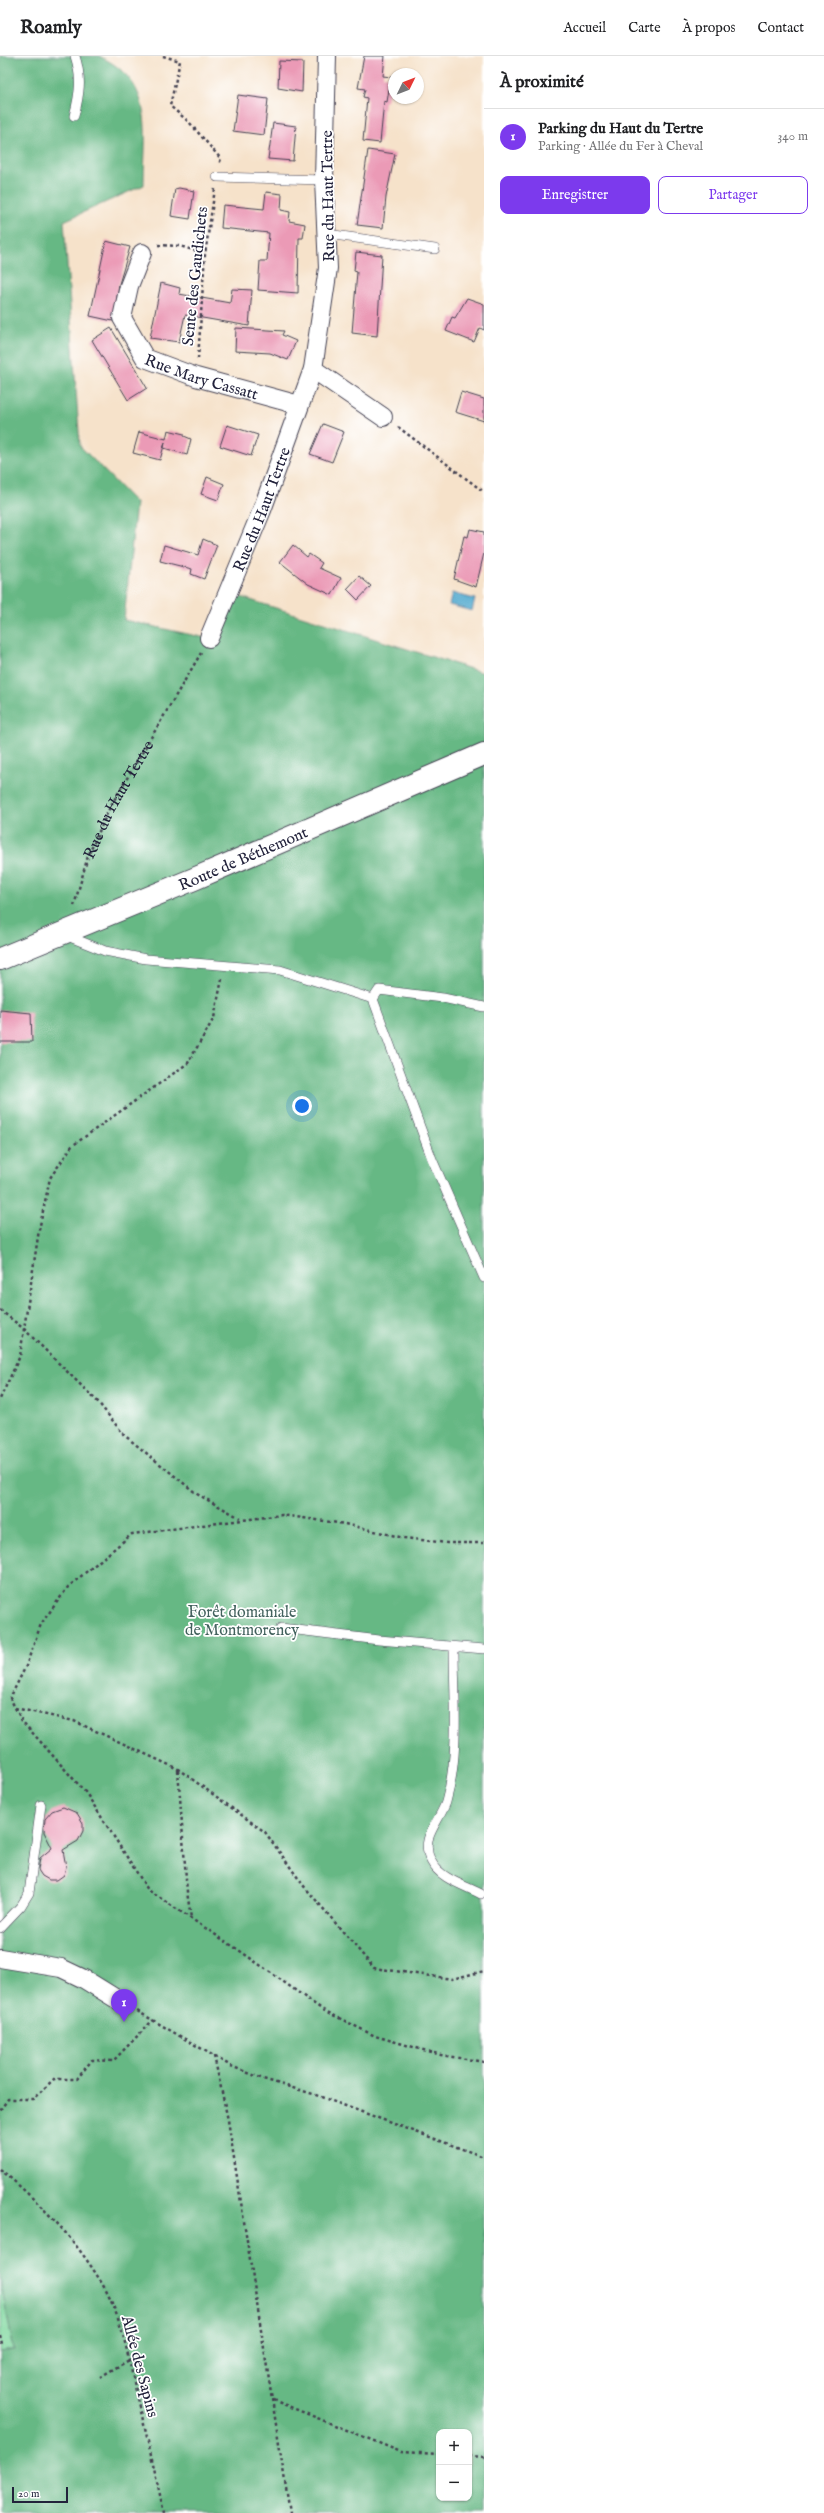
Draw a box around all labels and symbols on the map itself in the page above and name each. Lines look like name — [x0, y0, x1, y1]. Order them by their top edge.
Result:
north arrow — [388, 68, 424, 104]
street label: Rue du Haut Tertre — [318, 130, 340, 262]
street label: Sente des Gaudichets — [179, 205, 213, 347]
street label: Rue Mary Cassatt — [141, 351, 261, 406]
street label: Rue du Haut Tertre — [230, 445, 296, 575]
street label: Rue du Haut Tertre — [80, 737, 159, 863]
street label: Route de Béthemont — [176, 823, 312, 896]
your location — [292, 1096, 312, 1116]
park label: Forêt domaniale de Montmorency — [185, 1603, 299, 1641]
pin: 1 — [111, 1989, 137, 2022]
street label: Allée des Sapins — [116, 2312, 162, 2420]
scale bar — [12, 2485, 68, 2504]

